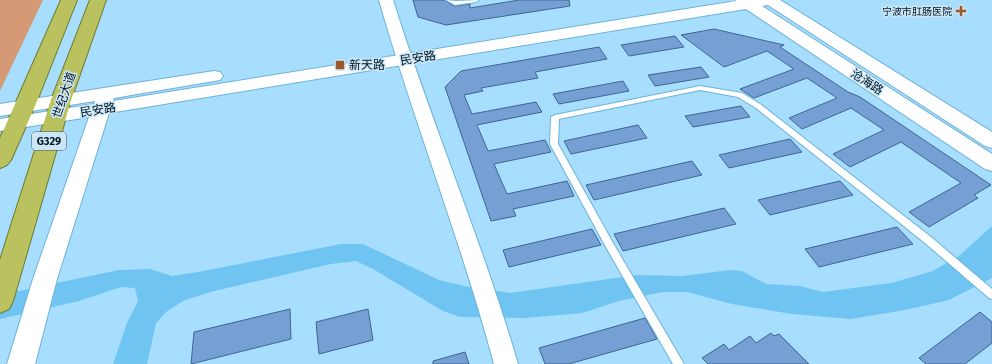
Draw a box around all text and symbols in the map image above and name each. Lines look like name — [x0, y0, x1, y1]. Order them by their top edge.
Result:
marker: 宁波市肛肠医院 — [955, 5, 967, 17]
place label: 宁波市肛肠医院 — [882, 6, 952, 18]
street label: 民安路 — [399, 48, 437, 68]
place label: 新天路 — [349, 58, 385, 72]
marker: 新天路 — [334, 59, 346, 71]
street label: 沧海路 — [848, 66, 886, 98]
street label: 世纪大道 — [50, 70, 78, 120]
street label: 民安路 — [79, 100, 117, 120]
road number: G329 — [32, 132, 66, 150]

